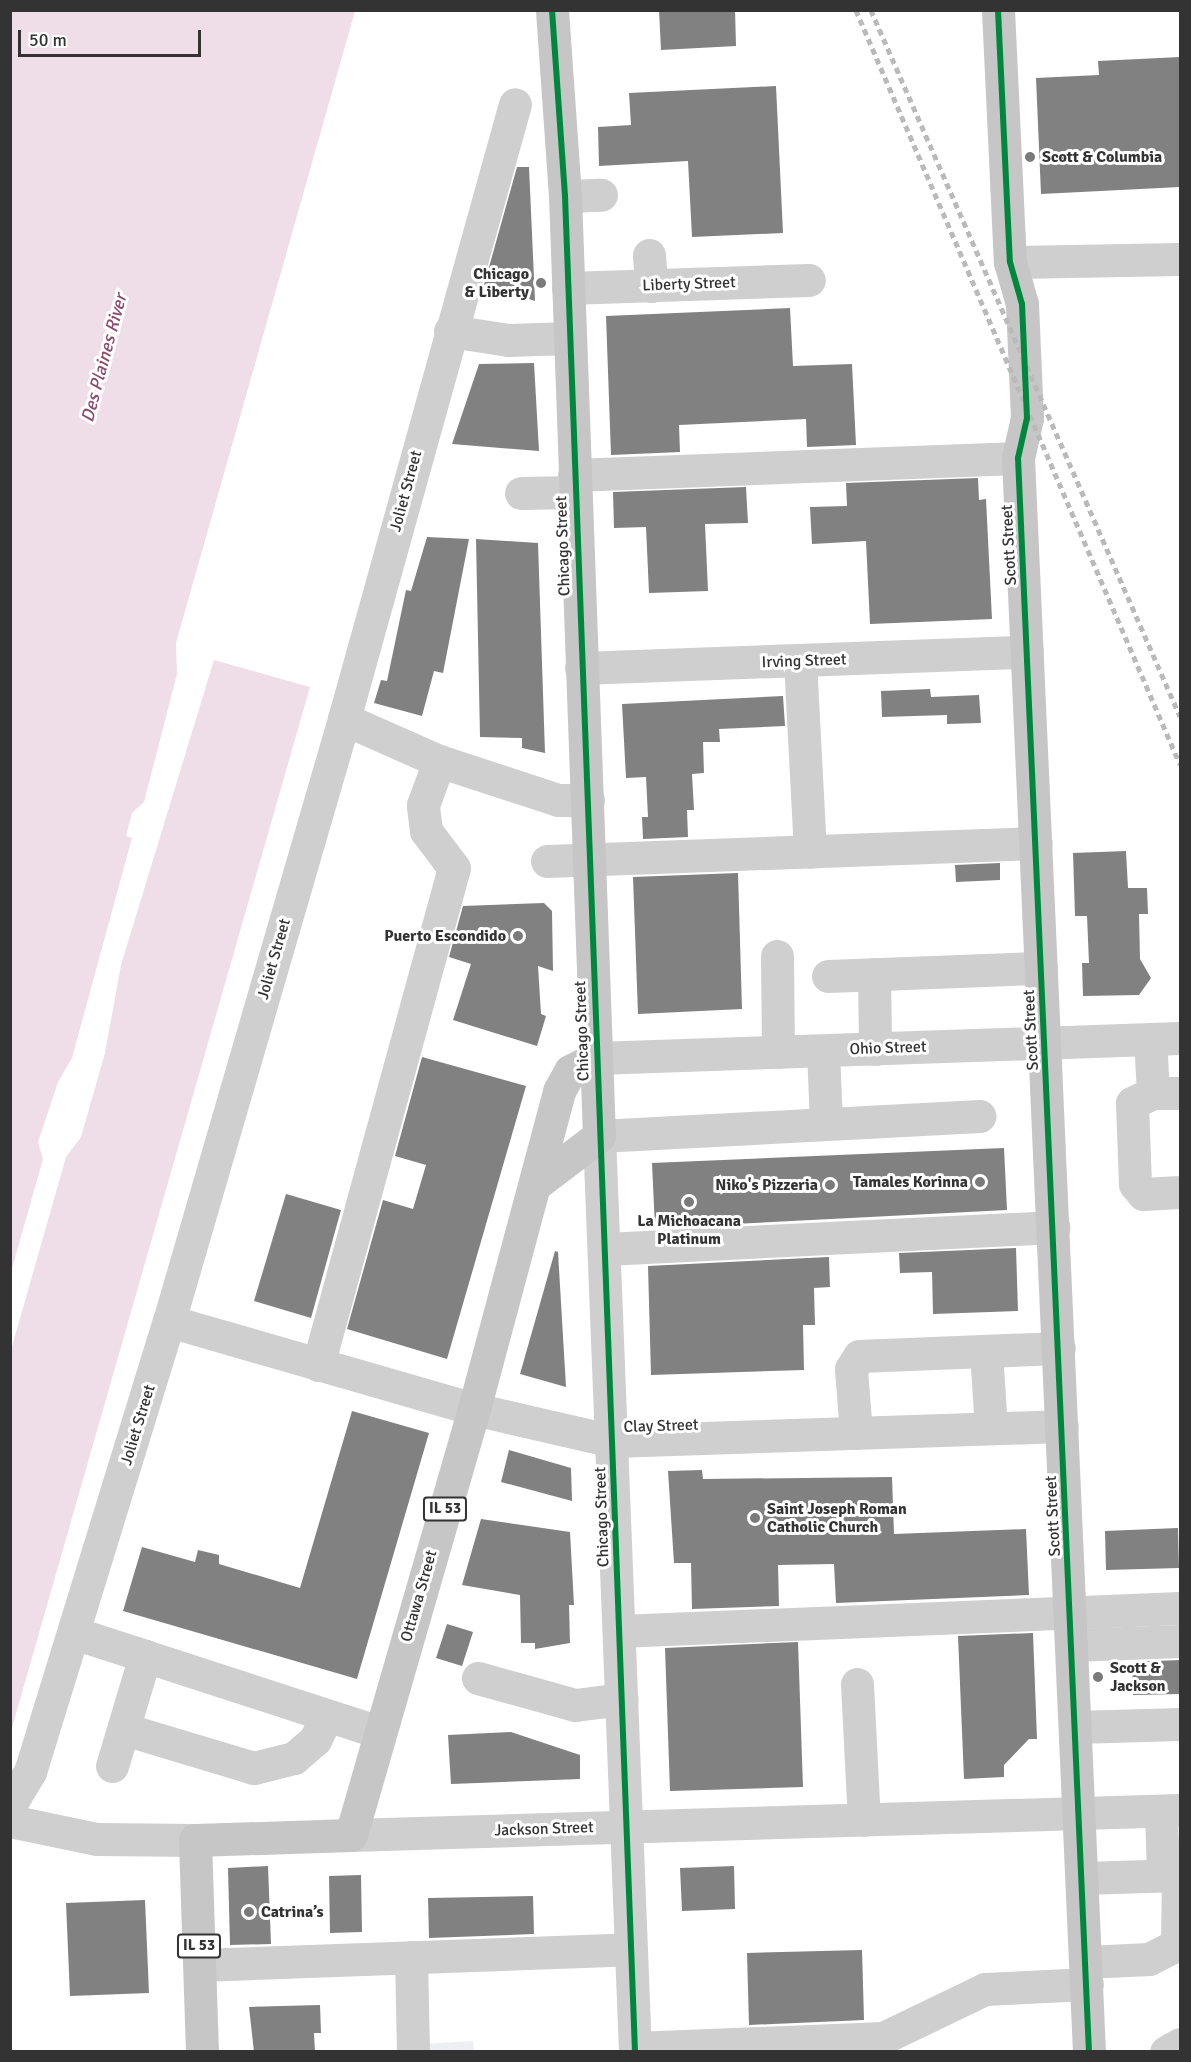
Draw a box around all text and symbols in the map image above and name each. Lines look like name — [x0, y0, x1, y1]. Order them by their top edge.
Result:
scale bar — [21, 18, 204, 56]
text: 50 m — [29, 29, 67, 51]
place label: Scott & Columbia — [1042, 147, 1162, 167]
marker: Scott & Columbia — [1023, 150, 1037, 164]
place label: Chicago & Liberty — [465, 264, 529, 302]
street label: Liberty Street — [642, 273, 736, 295]
marker: Chicago & Liberty — [534, 276, 548, 290]
water label: Des Plaines River — [77, 292, 131, 424]
street label: Joliet Street — [386, 448, 426, 534]
street label: Chicago Street — [552, 496, 574, 596]
street label: Scott Street — [997, 504, 1021, 586]
street label: Irving Street — [761, 650, 847, 672]
street label: Joliet Street — [253, 916, 295, 1002]
place label: Puerto Escondido — [384, 926, 506, 946]
marker: Puerto Escondido — [511, 929, 525, 943]
street label: Chicago Street — [571, 981, 593, 1081]
street label: Scott Street — [1019, 989, 1043, 1071]
street label: Ohio Street — [849, 1037, 927, 1059]
place label: Tamales Korinna — [853, 1172, 968, 1192]
place label: Niko's Pizzeria — [715, 1175, 818, 1195]
marker: Tamales Korinna — [973, 1175, 987, 1189]
marker: Niko's Pizzeria — [823, 1178, 837, 1192]
marker: La Michoacana Platinum — [682, 1195, 696, 1209]
place label: La Michoacana Platinum — [637, 1211, 741, 1249]
street label: Joliet Street — [117, 1382, 159, 1468]
street label: Clay Street — [623, 1415, 699, 1437]
street label: Chicago Street — [591, 1467, 613, 1567]
street label: Scott Street — [1041, 1475, 1065, 1557]
road number: IL 53 — [422, 1497, 468, 1521]
place label: Saint Joseph Roman Catholic Church — [767, 1499, 907, 1537]
marker: Saint Joseph Roman Catholic Church — [748, 1511, 762, 1525]
street label: Ottawa Street — [397, 1548, 441, 1644]
place label: Scott & Jackson — [1110, 1658, 1165, 1696]
marker: Scott & Jackson — [1091, 1670, 1105, 1684]
street label: Jackson Street — [494, 1818, 594, 1840]
place label: Catrina’s — [261, 1902, 324, 1922]
marker: Catrina’s — [242, 1905, 256, 1919]
road number: IL 53 — [176, 1934, 222, 1958]

